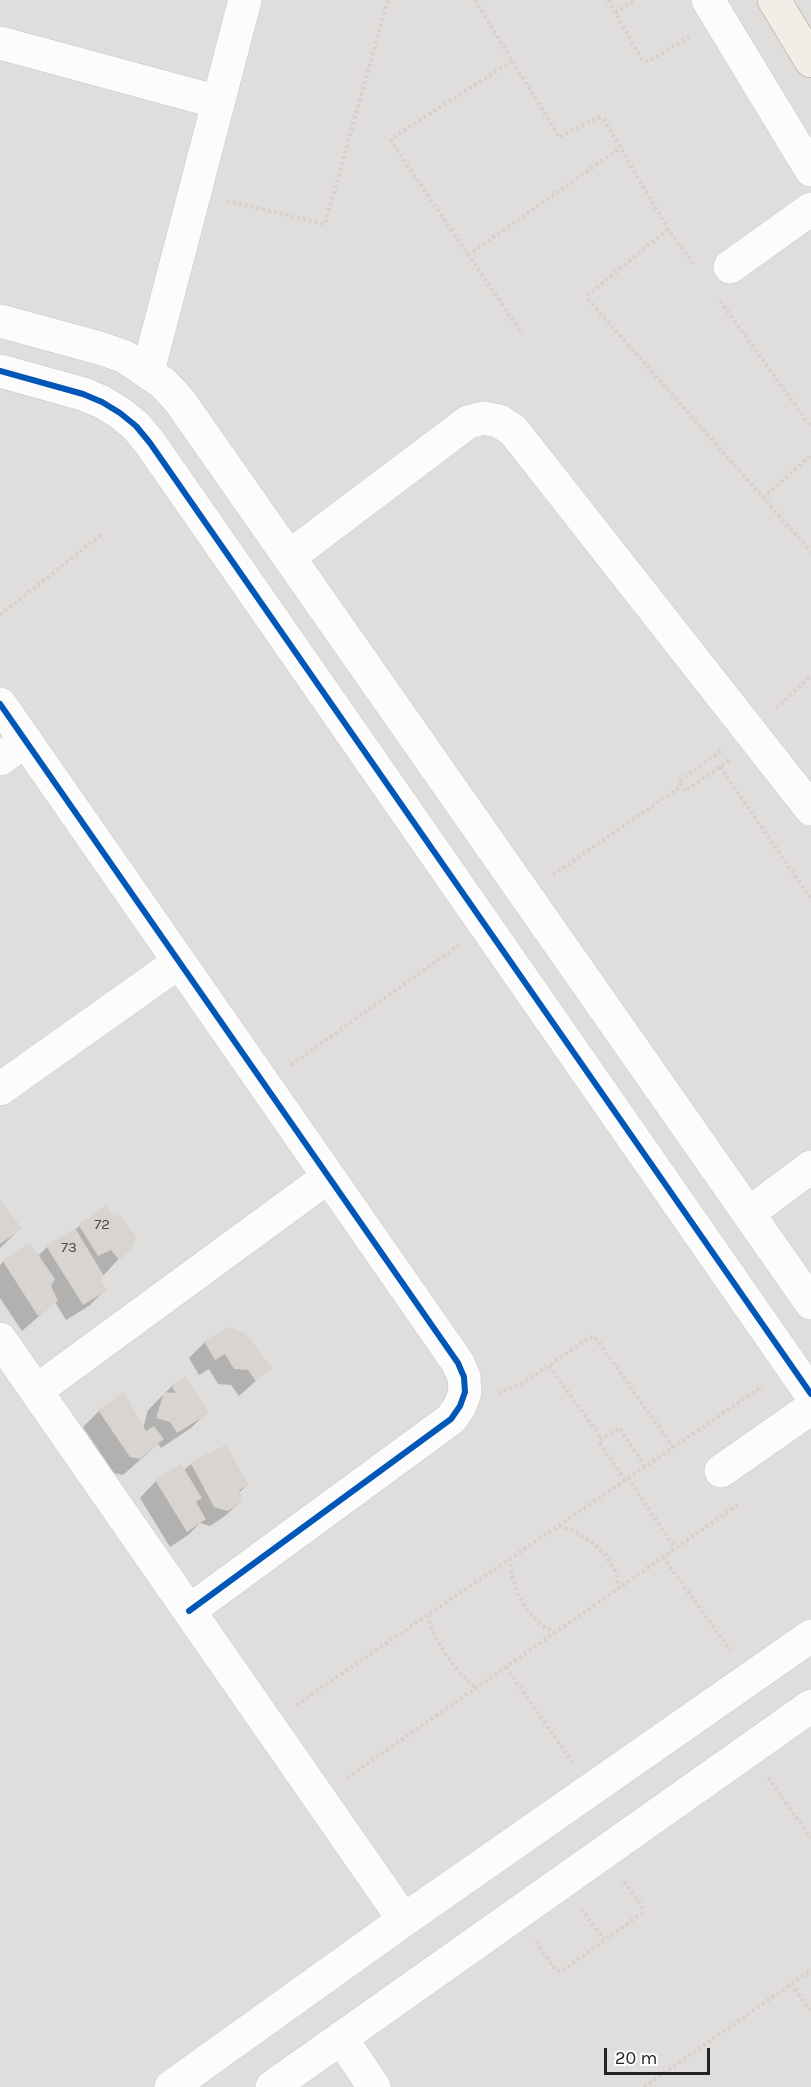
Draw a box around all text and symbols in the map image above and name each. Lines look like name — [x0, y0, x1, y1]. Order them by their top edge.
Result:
house number: 72 — [94, 1216, 110, 1234]
house number: 73 — [61, 1239, 77, 1257]
scale bar — [607, 2036, 714, 2074]
text: 20 m — [615, 2047, 657, 2069]

